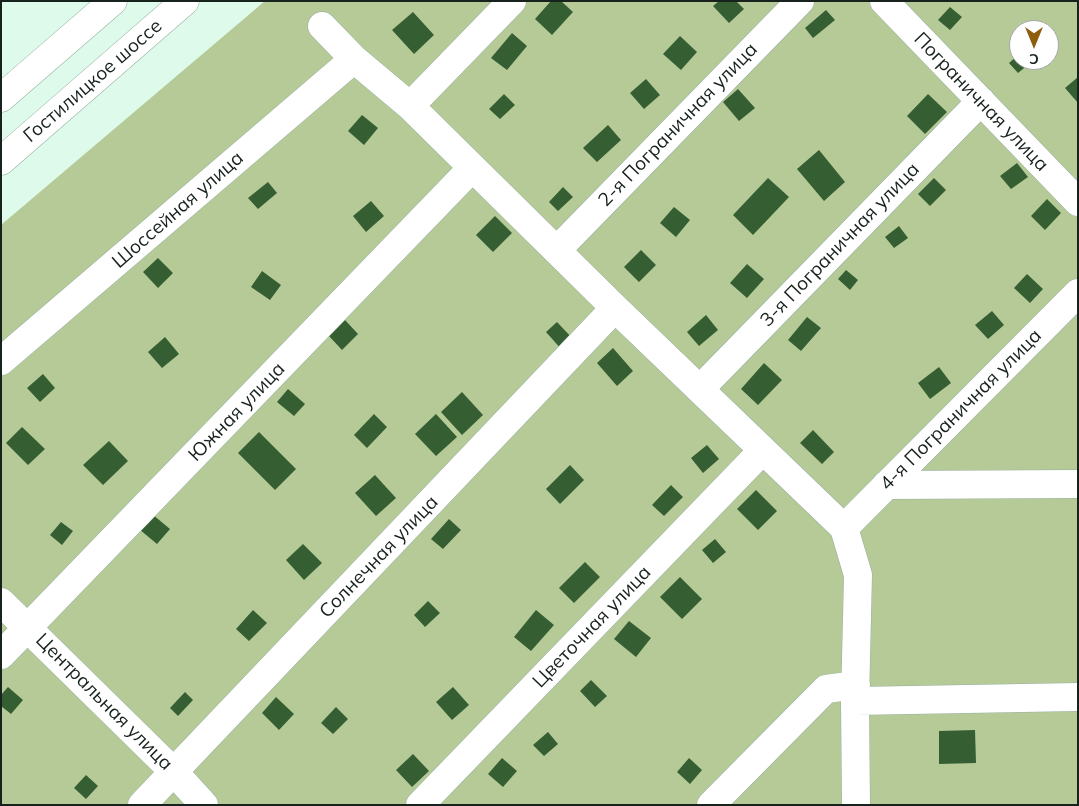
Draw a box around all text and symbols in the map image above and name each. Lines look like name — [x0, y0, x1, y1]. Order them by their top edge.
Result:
street label: Гостилицкое шоссе — [19, 15, 167, 147]
north arrow — [1009, 20, 1059, 70]
street label: Пограничная улица — [909, 28, 1053, 176]
street label: 2-я Пограничная улица — [594, 38, 762, 212]
text: С — [1029, 50, 1039, 68]
street label: Шоссейная улица — [108, 147, 248, 273]
street label: 3-я Пограничная улица — [756, 158, 924, 332]
street label: 4-я Пограничная улица — [875, 324, 1047, 496]
street label: Южная улица — [184, 358, 290, 466]
street label: Солнечная улица — [315, 491, 443, 623]
street label: Цветочная улица — [528, 561, 656, 693]
street label: Центральная улица — [31, 629, 177, 775]

